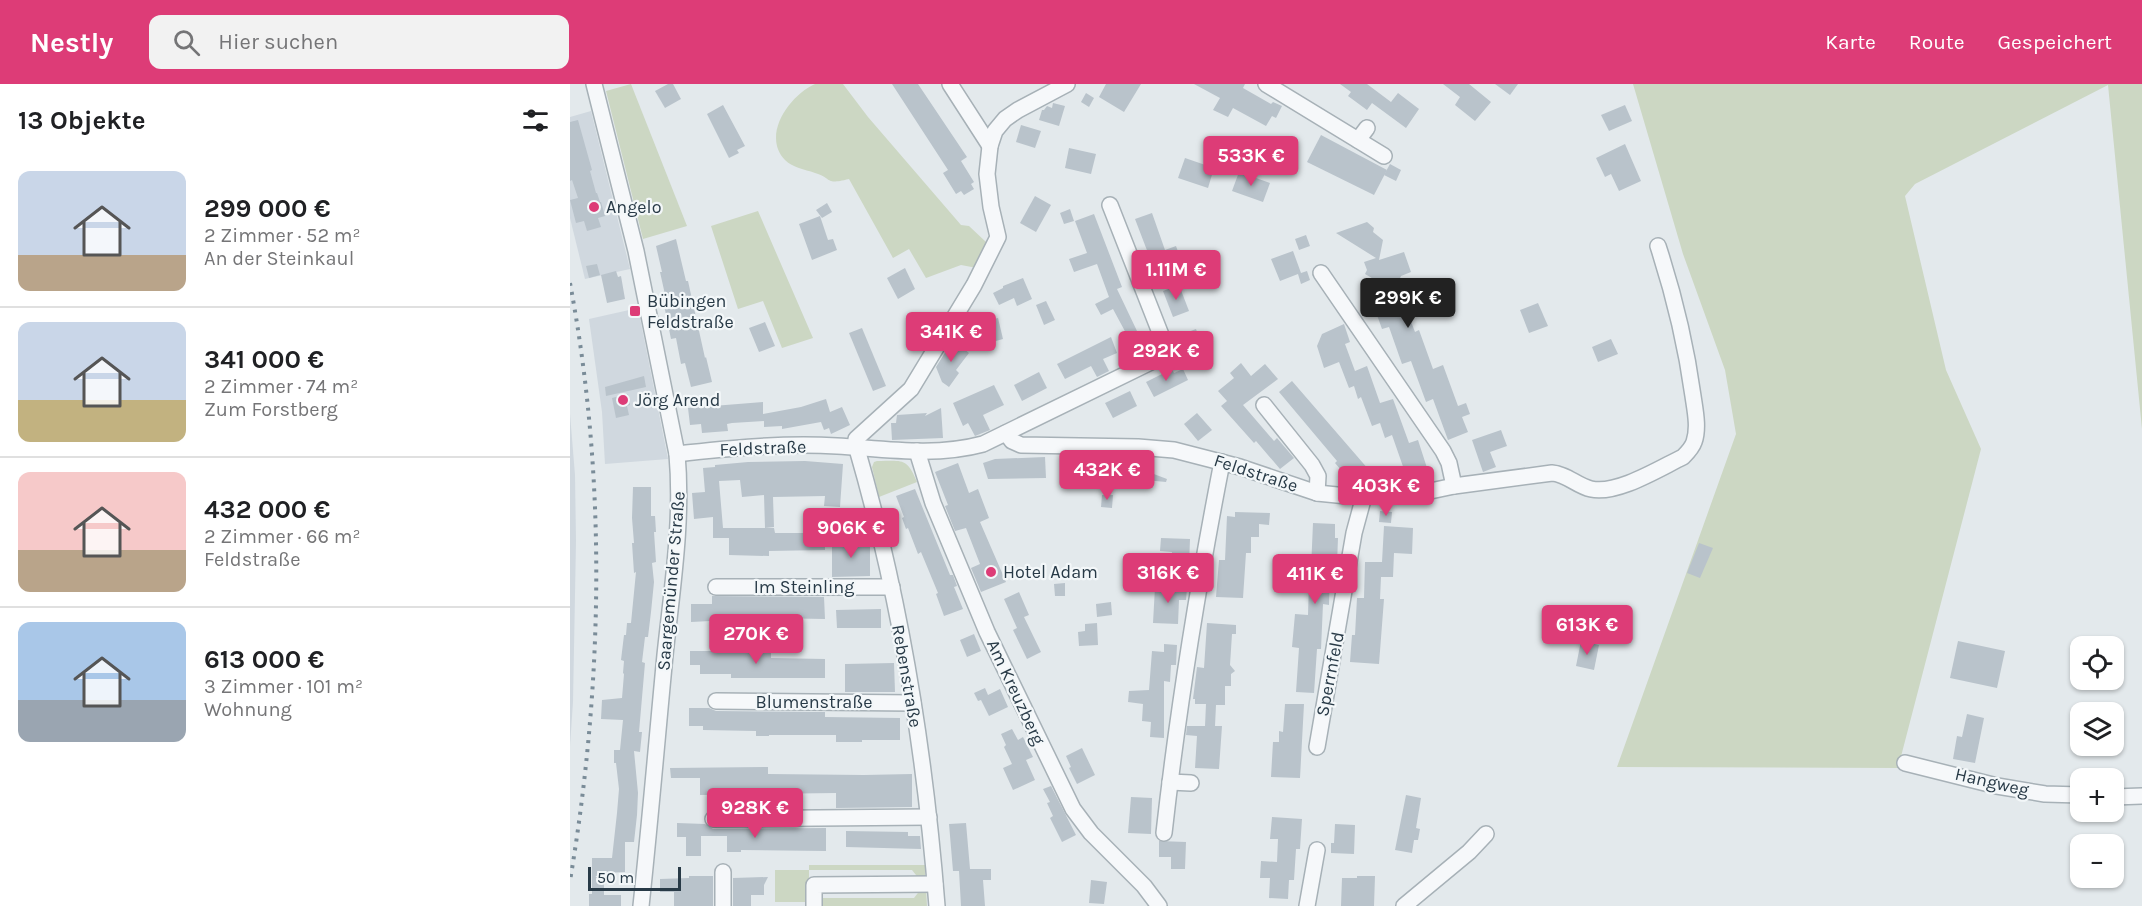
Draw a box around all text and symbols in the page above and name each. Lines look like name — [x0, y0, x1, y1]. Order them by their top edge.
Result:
search box — [149, 15, 569, 69]
text: Nestly — [30, 26, 113, 59]
icon: search — [170, 26, 203, 59]
text: Hier suchen — [218, 29, 338, 55]
text: Karte — [1825, 30, 1876, 54]
text: Route — [1909, 30, 1965, 54]
text: Gespeichert — [1998, 30, 2112, 54]
icon: filters — [519, 104, 552, 137]
text: 13 Objekte — [18, 105, 146, 136]
pin: 533K € — [1202, 136, 1300, 187]
text: 533K € — [1217, 144, 1285, 167]
text: 299 000 € — [204, 193, 330, 224]
icon: home — [66, 195, 138, 267]
place label: Angelo — [606, 196, 662, 218]
marker: Angelo — [587, 200, 601, 214]
text: 2 Zimmer · 52 m² — [204, 224, 360, 247]
text: An der Steinkaul — [204, 247, 354, 270]
pin: 1.11M € — [1121, 250, 1231, 301]
text: 1.11M € — [1146, 258, 1206, 281]
pin: 299K € — [1359, 278, 1457, 329]
text: 299K € — [1374, 286, 1442, 309]
place label: Bübingen Feldstraße — [647, 290, 734, 333]
marker: Bübingen Feldstraße — [628, 304, 642, 318]
pin: 341K € — [902, 312, 1000, 363]
text: 341K € — [920, 320, 982, 343]
pin: 292K € — [1117, 331, 1215, 382]
text: 292K € — [1132, 339, 1200, 362]
text: 341 000 € — [204, 344, 324, 375]
icon: home — [66, 346, 138, 418]
text: 2 Zimmer · 74 m² — [204, 375, 358, 398]
place label: Jörg Arend — [635, 389, 720, 411]
marker: Jörg Arend — [616, 393, 630, 407]
text: Zum Forstberg — [204, 398, 338, 421]
street label: Feldstraße — [719, 435, 807, 461]
street label: Feldstraße — [1211, 449, 1301, 497]
pin: 432K € — [1058, 450, 1156, 501]
text: 432K € — [1073, 458, 1141, 481]
pin: 403K € — [1337, 466, 1435, 517]
text: 403K € — [1352, 474, 1420, 497]
street label: Saargemünder Straße — [652, 490, 690, 672]
text: 432 000 € — [204, 494, 330, 525]
icon: home — [66, 496, 138, 568]
pin: 906K € — [802, 508, 900, 559]
text: 906K € — [817, 516, 885, 539]
text: 2 Zimmer · 66 m² — [204, 525, 361, 548]
text: Feldstraße — [204, 548, 300, 571]
pin: 316K € — [1119, 553, 1217, 604]
pin: 411K € — [1266, 554, 1364, 605]
place label: Hotel Adam — [1003, 561, 1098, 583]
text: 316K € — [1137, 561, 1199, 584]
text: 411K € — [1287, 562, 1343, 585]
marker: Hotel Adam — [984, 565, 998, 579]
street label: Im Steinling — [754, 576, 854, 598]
pin: 613K € — [1538, 605, 1636, 656]
text: 613K € — [1556, 613, 1618, 636]
pin: 270K € — [707, 614, 805, 665]
text: 270K € — [723, 622, 789, 645]
street label: Rebenstraße — [887, 623, 927, 729]
street label: Sperrnfeld — [1311, 630, 1349, 718]
street label: Am Kreuzberg — [982, 636, 1050, 748]
map controls — [2070, 636, 2124, 888]
button: locate — [2070, 636, 2124, 690]
text: 613 000 € — [204, 644, 324, 675]
icon: home — [66, 646, 138, 718]
text: 3 Zimmer · 101 m² — [204, 675, 363, 698]
street label: Blumenstraße — [755, 691, 873, 713]
text: Wohnung — [204, 698, 292, 721]
button: layers — [2070, 702, 2124, 756]
street label: Hangweg — [1953, 763, 2031, 801]
button: + — [2070, 768, 2124, 822]
pin: 928K € — [706, 788, 804, 839]
text: 928K € — [721, 796, 789, 819]
button: − — [2070, 834, 2124, 888]
scale bar — [588, 864, 681, 892]
text: 50 m — [597, 868, 634, 887]

